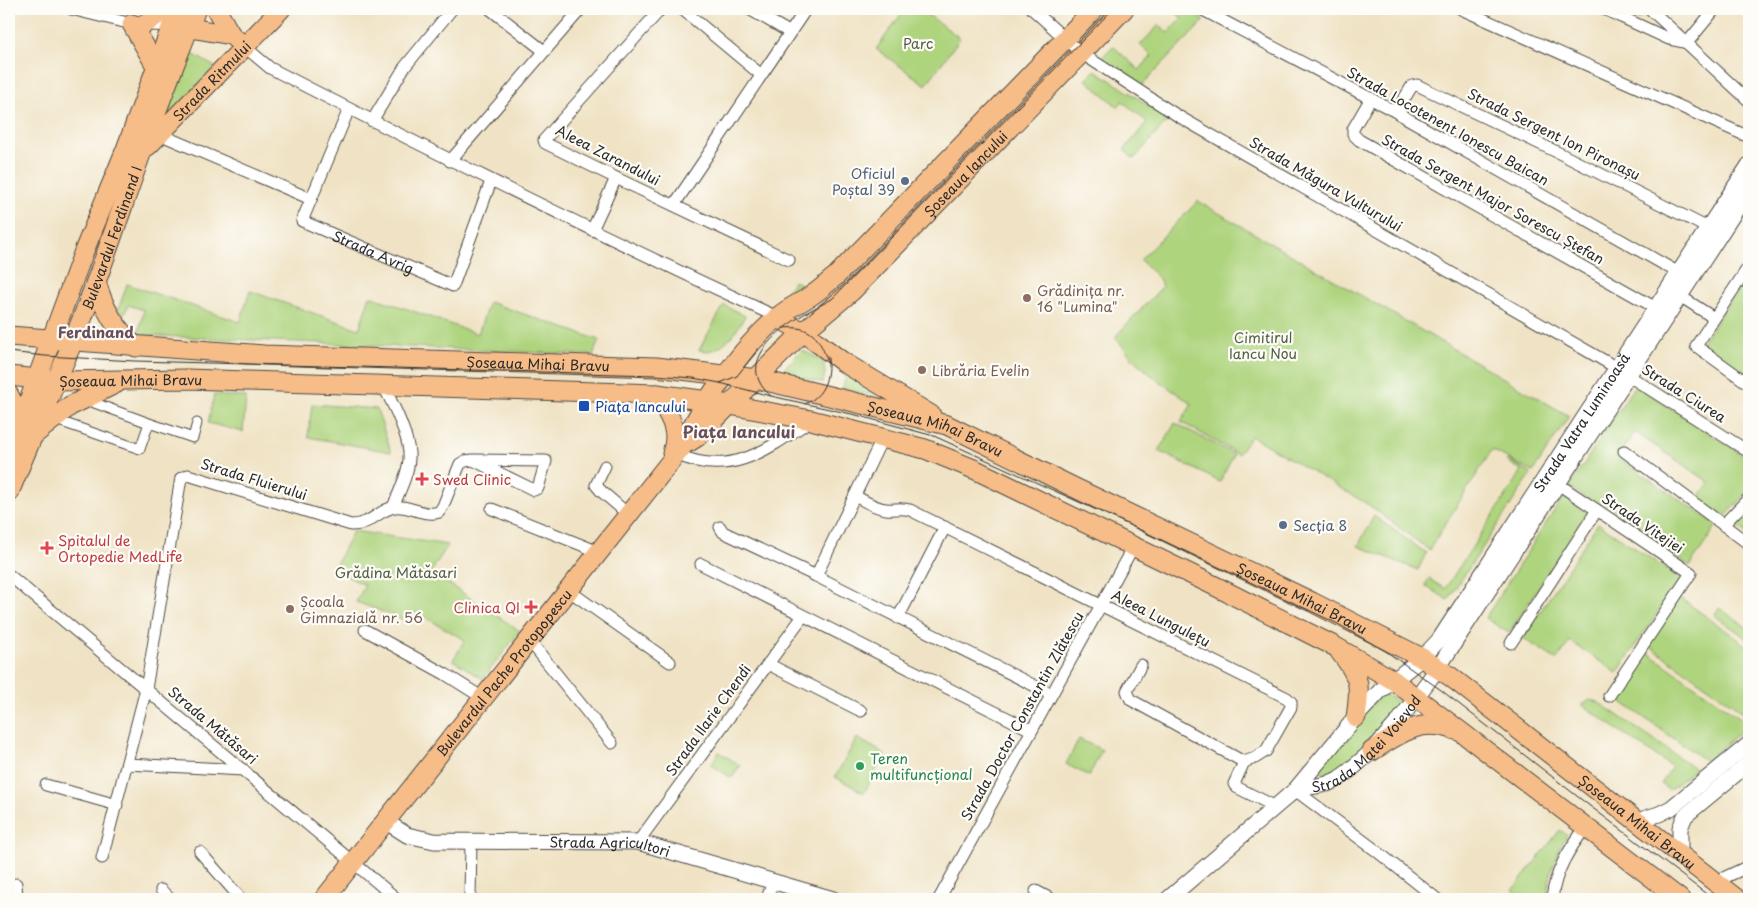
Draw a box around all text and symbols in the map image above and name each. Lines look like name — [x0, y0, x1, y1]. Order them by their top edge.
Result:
park label: Parc — [903, 33, 933, 54]
street label: Strada Ritmului — [167, 36, 256, 126]
street label: Strada Locotenent Ionescu Baican — [1343, 62, 1553, 190]
street label: Strada Sergent Ion Pironașu — [1464, 83, 1644, 185]
street label: Aleea Zarandului — [552, 120, 664, 190]
street label: Șoseaua Iancului — [919, 126, 1012, 221]
street label: Strada Sergent Major Sorescu Ștefan — [1378, 129, 1608, 269]
street label: Strada Măgura Vulturului — [1246, 132, 1406, 237]
street label: Bulevardul Ferdinand I — [76, 163, 146, 313]
place label: Oficiul Poștal 39 — [832, 163, 895, 200]
marker: Oficiul Poștal 39 — [899, 175, 911, 187]
street label: Strada Avrig — [329, 225, 417, 278]
place label: Grădinița nr. 16 "Lumina" — [1037, 280, 1125, 317]
marker: Grădinița nr. 16 "Lumina" — [1021, 292, 1033, 304]
district label: Ferdinand — [58, 320, 134, 343]
park label: Cimitirul Iancu Nou — [1229, 327, 1297, 364]
street label: Strada Vatra Luminoasă — [1528, 348, 1635, 496]
street label: Șoseaua Mihai Bravu — [466, 351, 610, 376]
street label: Strada Ciurea — [1638, 359, 1730, 427]
place label: Librăria Evelin — [932, 360, 1030, 381]
marker: Librăria Evelin — [916, 364, 928, 376]
street label: Șoseaua Mihai Bravu — [59, 368, 203, 391]
street label: Șoseaua Mihai Bravu — [865, 395, 1007, 462]
place label: Piața Iancului — [595, 396, 686, 417]
marker: Piața Iancului — [577, 399, 591, 413]
district label: Piața Iancului — [683, 419, 795, 443]
street label: Strada Fluierului — [198, 453, 310, 505]
place label: Swed Clinic — [433, 469, 511, 490]
marker: Swed Clinic — [415, 472, 429, 486]
street label: Strada Vitejiei — [1598, 488, 1688, 558]
place label: Secția 8 — [1293, 515, 1347, 536]
marker: Secția 8 — [1277, 519, 1289, 531]
place label: Spitalul de Ortopedie MedLife — [58, 530, 182, 567]
marker: Spitalul de Ortopedie MedLife — [40, 541, 54, 555]
street label: Șoseaua Mihai Bravu — [1233, 557, 1371, 639]
park label: Grădina Mătăsari — [335, 562, 457, 583]
street label: Bulevardul Pache Protopopescu — [431, 584, 576, 761]
street label: Aleea Lungulețu — [1108, 584, 1214, 652]
place label: Școala Gimnazială nr. 56 — [300, 591, 423, 628]
place label: Clinica QI — [453, 597, 520, 618]
marker: Clinica QI — [524, 600, 538, 614]
marker: Școala Gimnazială nr. 56 — [284, 603, 296, 615]
street label: Strada Doctor Constantin Zlătescu — [956, 608, 1088, 824]
street label: Strada Ilarie Chendi — [660, 660, 756, 780]
street label: Strada Mătăsari — [164, 681, 262, 769]
street label: Strada Matei Voievod — [1309, 690, 1425, 797]
place label: Teren multifuncțional — [870, 748, 973, 785]
marker: Teren multifuncțional — [854, 760, 866, 772]
street label: Șoseaua Mihai Bravu — [1574, 770, 1701, 874]
street label: Strada Agricultori — [549, 831, 673, 861]

